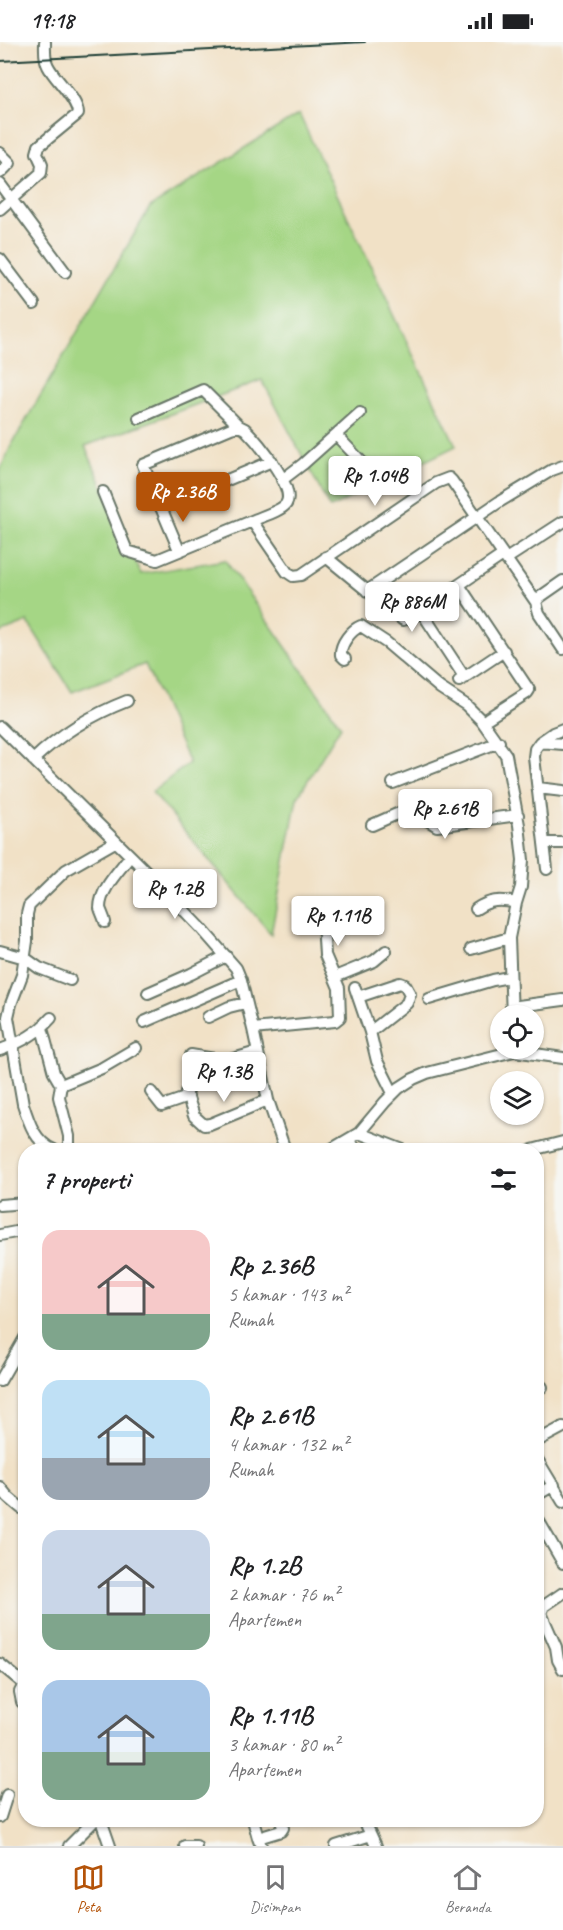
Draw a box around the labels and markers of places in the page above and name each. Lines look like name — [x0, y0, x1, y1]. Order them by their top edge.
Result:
pin: Rp 1.04B — [313, 456, 437, 507]
pin: Rp 2.36B — [121, 472, 245, 523]
pin: Rp 886M — [357, 582, 467, 633]
pin: Rp 2.61B — [383, 789, 507, 840]
pin: Rp 1.2B — [120, 869, 230, 920]
pin: Rp 1.11B — [276, 896, 400, 947]
pin: Rp 1.3B — [169, 1052, 279, 1103]

